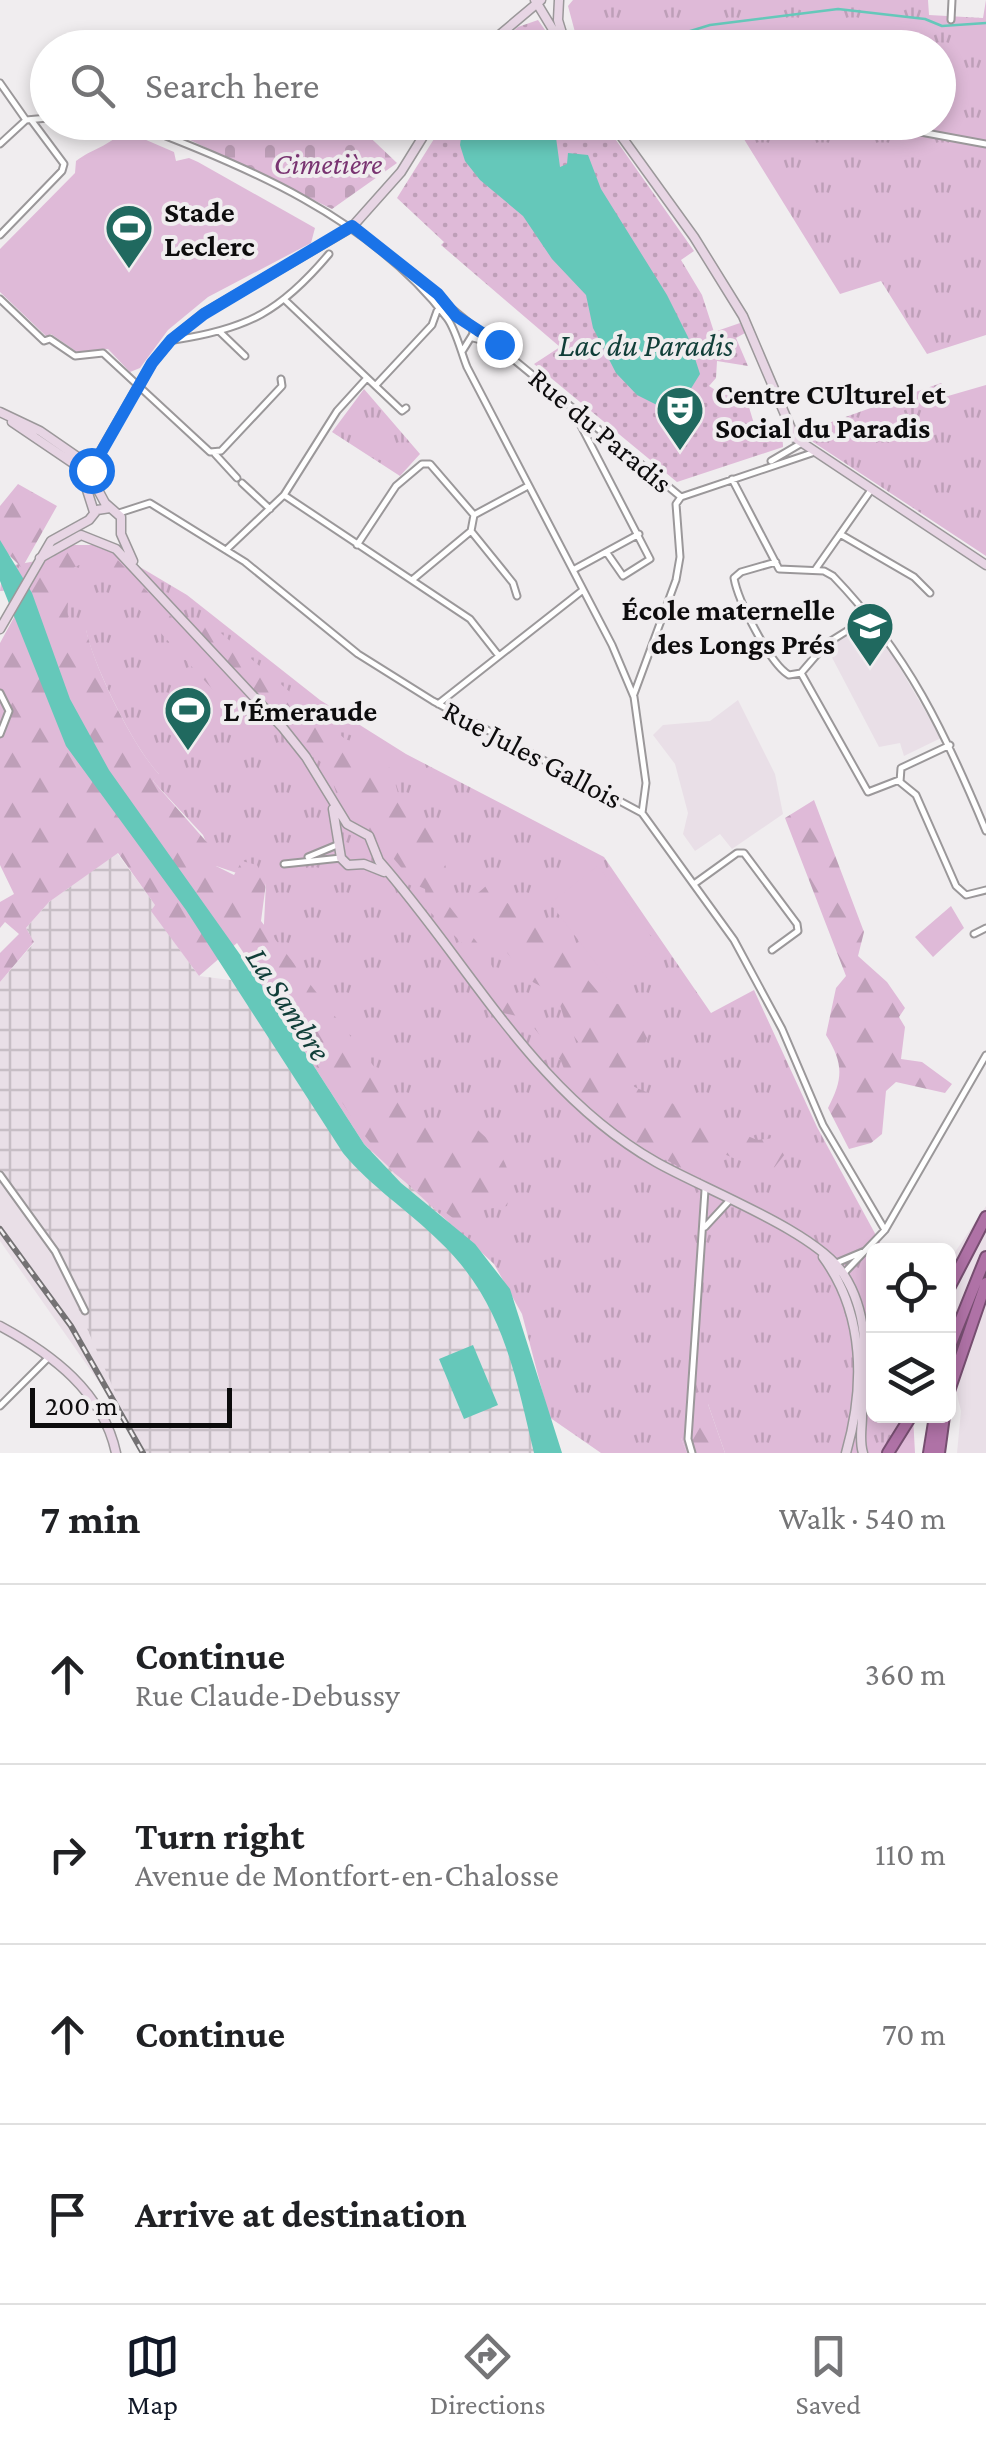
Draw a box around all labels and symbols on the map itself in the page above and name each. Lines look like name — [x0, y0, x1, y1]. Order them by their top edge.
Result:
park label: Cimetière — [274, 147, 382, 180]
place label: Stade Leclerc — [164, 195, 255, 262]
sports icon: Stade Leclerc — [103, 202, 155, 270]
route end — [477, 322, 523, 368]
water label: Lac du Paradis — [559, 327, 734, 363]
street label: Rue du Paradis — [523, 361, 679, 499]
place label: Centre CUlturel et Social du Paradis — [715, 377, 946, 444]
theatre icon: Centre CUlturel et Social du Paradis — [654, 384, 706, 452]
route start — [69, 448, 115, 494]
place label: École maternelle des Longs Prés — [622, 593, 835, 660]
school or university icon: École maternelle des Longs Prés — [844, 600, 896, 668]
sports icon: L'Émeraude — [162, 684, 214, 752]
street label: Rue Jules Gallois — [438, 693, 628, 815]
place label: L'Émeraude — [223, 694, 377, 727]
water label: La Sambre — [239, 941, 339, 1067]
scale bar — [30, 1383, 232, 1428]

